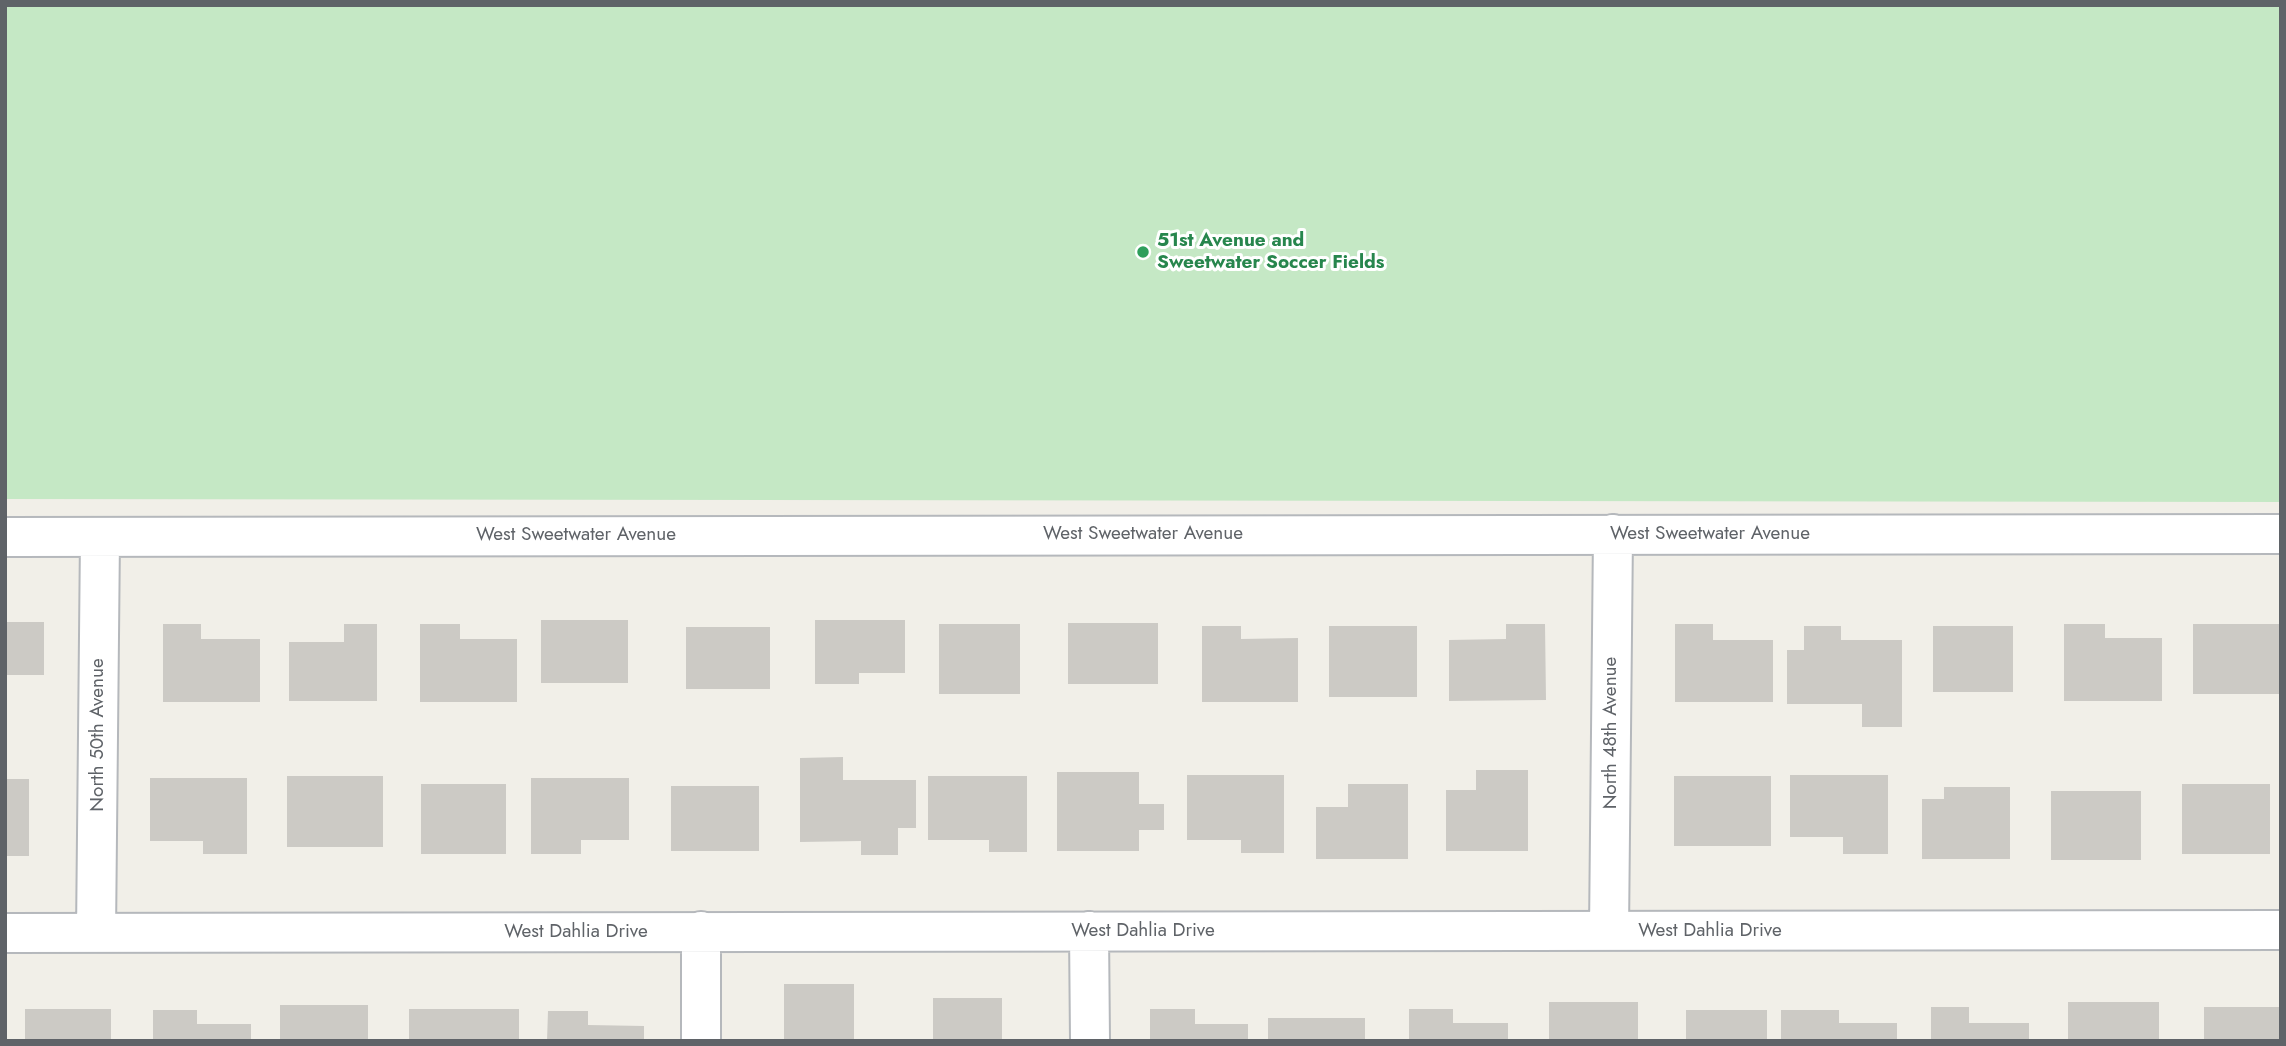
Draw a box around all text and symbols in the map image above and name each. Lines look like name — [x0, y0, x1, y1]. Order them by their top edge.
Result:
place label: 51st Avenue and Sweetwater Soccer Fields — [1157, 230, 1384, 274]
marker: 51st Avenue and Sweetwater Soccer Fields — [1135, 244, 1151, 260]
street label: West Sweetwater Avenue — [1043, 523, 1243, 545]
street label: West Sweetwater Avenue — [1610, 523, 1810, 545]
street label: West Sweetwater Avenue — [476, 524, 676, 546]
street label: North 48th Avenue — [1600, 657, 1622, 809]
street label: North 50th Avenue — [87, 658, 109, 812]
street label: West Dahlia Drive — [1071, 920, 1215, 942]
street label: West Dahlia Drive — [1638, 920, 1782, 942]
street label: West Dahlia Drive — [504, 921, 648, 943]

